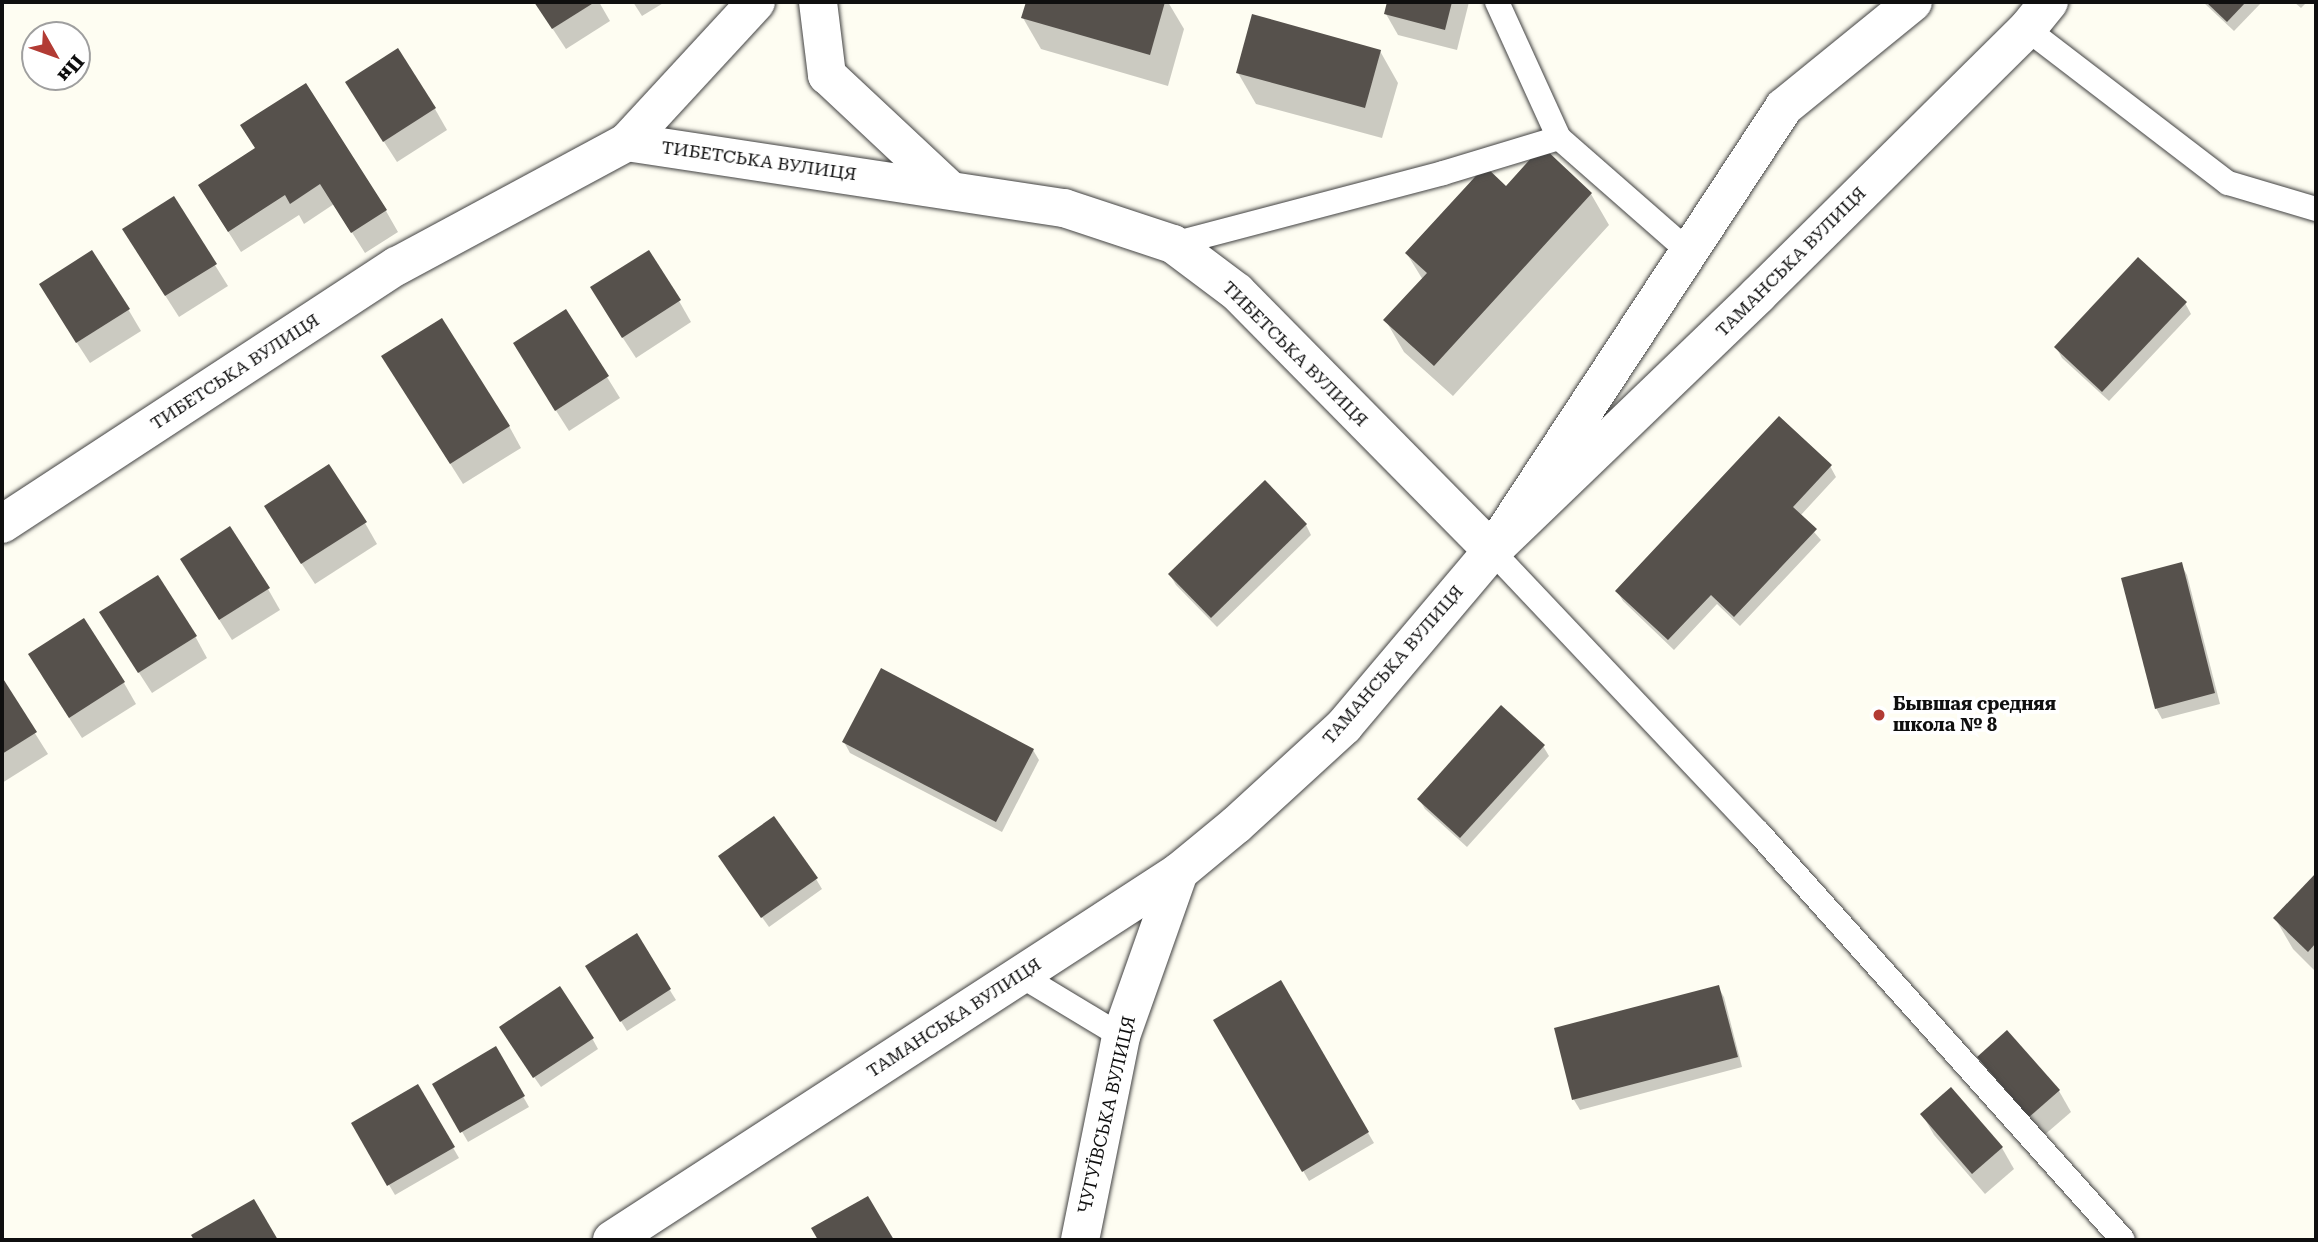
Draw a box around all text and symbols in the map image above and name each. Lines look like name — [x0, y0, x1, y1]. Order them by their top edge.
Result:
north arrow — [21, 21, 91, 91]
text: Пн — [53, 50, 89, 87]
street label: ТИБЕТСЬКА ВУЛИЦЯ — [660, 137, 858, 185]
street label: ТАМАНСЬКА ВУЛИЦЯ — [1711, 182, 1871, 342]
street label: ТИБЕТСЬКА ВУЛИЦЯ — [1218, 277, 1372, 431]
street label: ТИБЕТСЬКА ВУЛИЦЯ — [147, 309, 323, 435]
street label: ТАМАНСЬКА ВУЛИЦЯ — [1318, 581, 1468, 749]
place label: Бывшая средняя школа № 8 — [1893, 694, 2056, 736]
marker: Бывшая средняя школа № 8 — [1871, 707, 1887, 723]
street label: ТАМАНСЬКА ВУЛИЦЯ — [863, 954, 1045, 1082]
street label: ЧУГУЇВСЬКА ВУЛИЦЯ — [1074, 1014, 1140, 1216]

